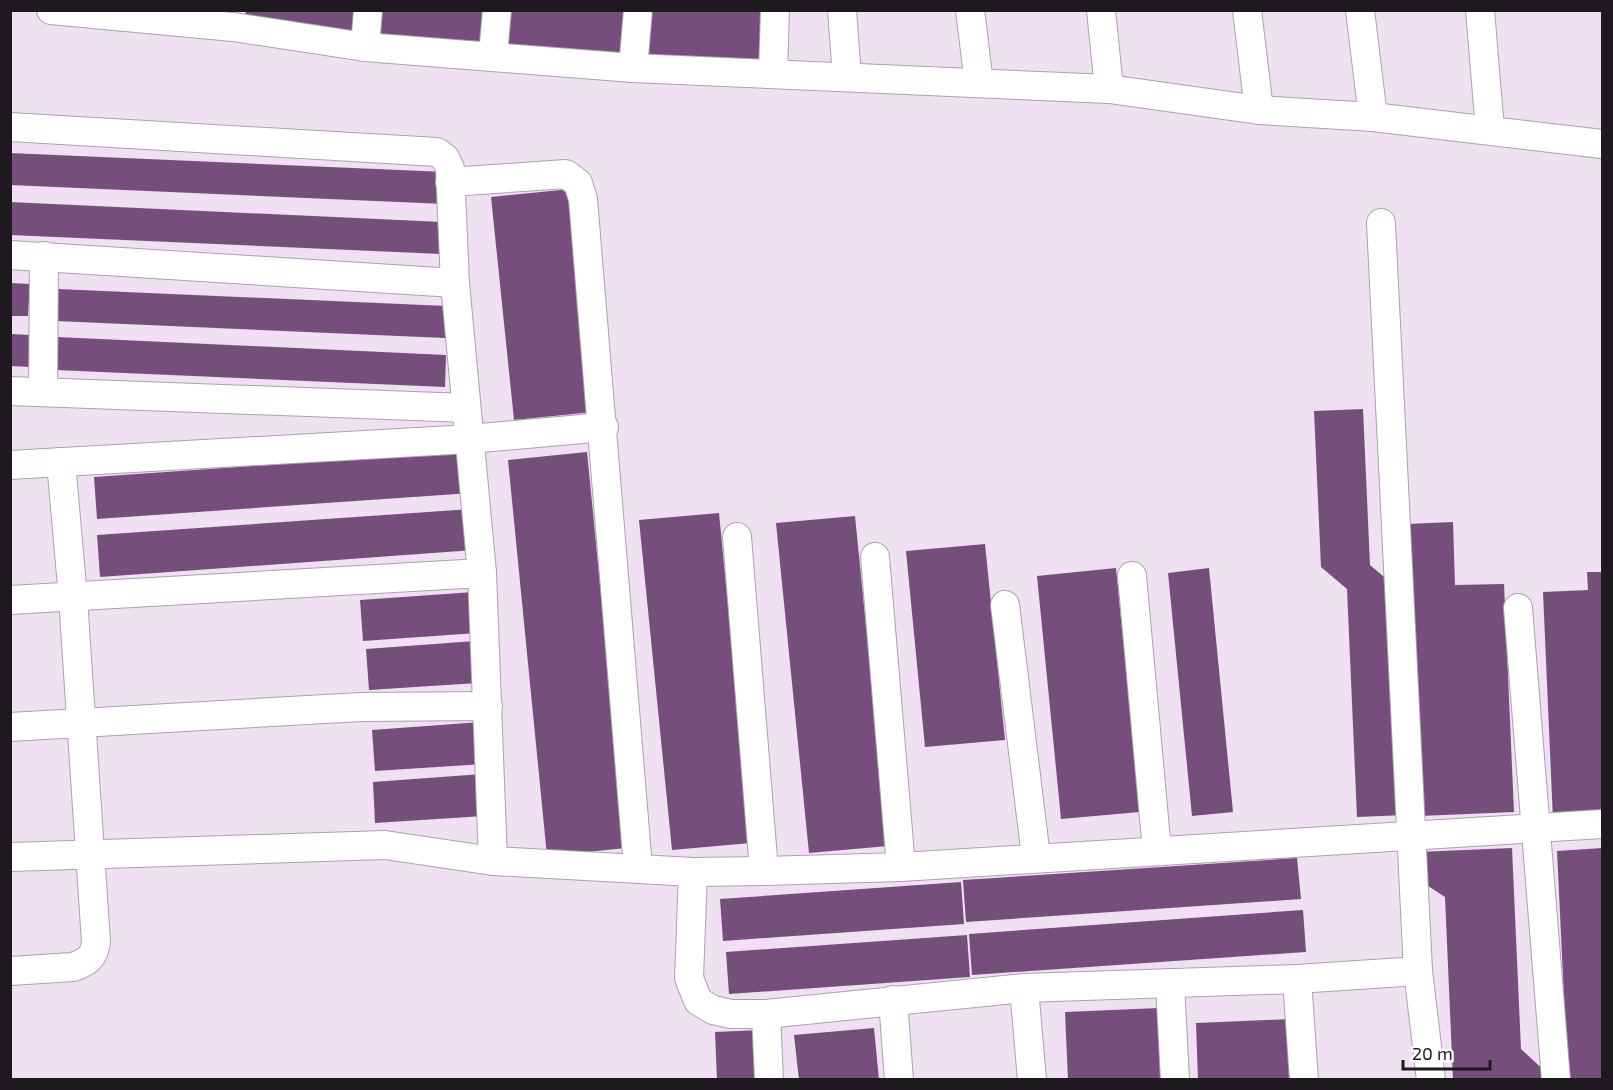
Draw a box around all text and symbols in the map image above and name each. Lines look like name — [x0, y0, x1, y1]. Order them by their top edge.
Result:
scale bar — [1403, 1033, 1490, 1071]
text: 20 m — [1412, 1042, 1453, 1064]

